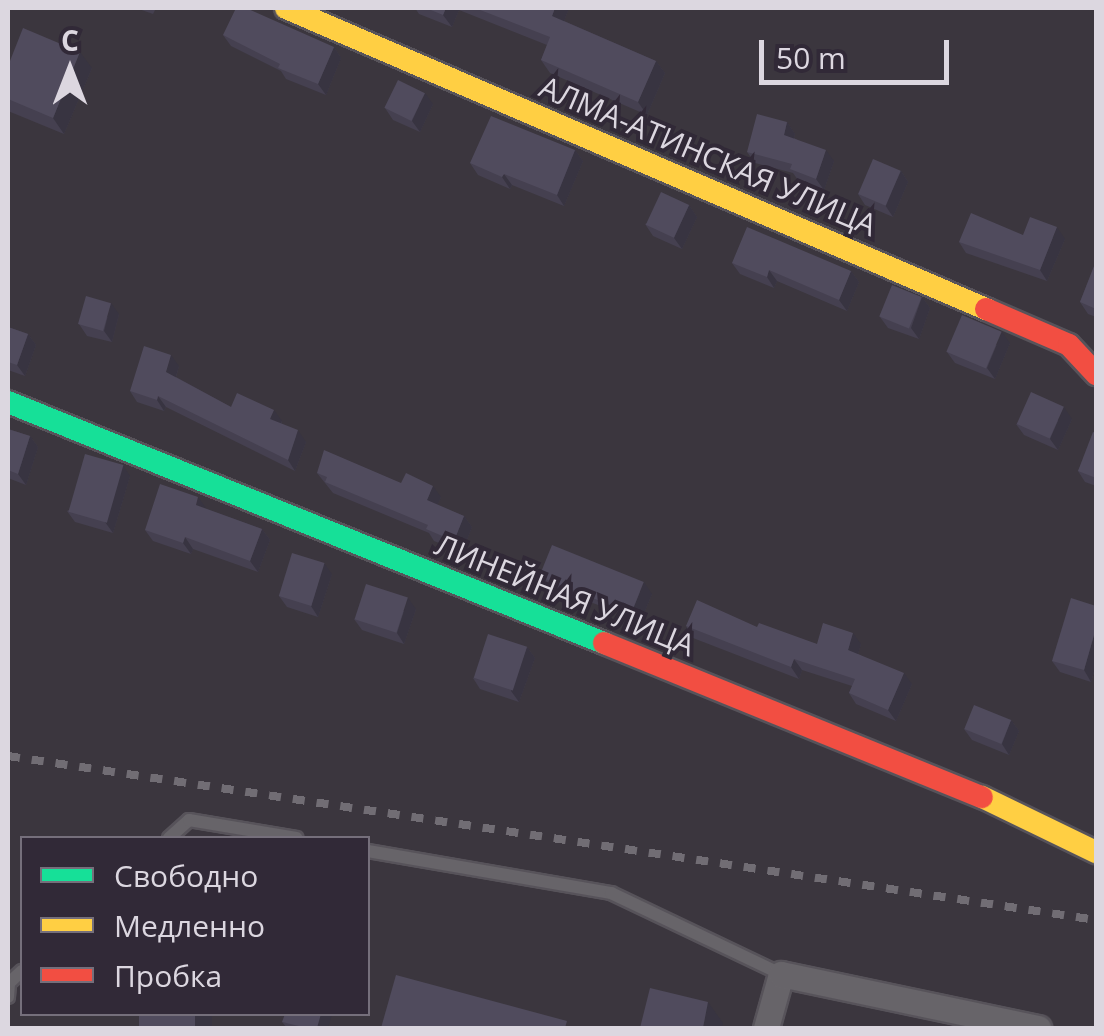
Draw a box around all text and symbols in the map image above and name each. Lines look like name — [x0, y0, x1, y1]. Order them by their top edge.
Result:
north arrow — [20, 20, 120, 120]
scale bar — [764, 20, 954, 82]
text: С — [61, 21, 79, 59]
text: 50 m — [776, 37, 846, 78]
street label: АЛМА-АТИНСКАЯ УЛИЦА — [534, 69, 882, 243]
street label: ЛИНЕЙНАЯ УЛИЦА — [430, 526, 700, 664]
legend — [20, 836, 370, 1016]
text: Свободно — [114, 855, 258, 896]
text: Медленно — [114, 905, 265, 946]
text: Пробка — [114, 955, 222, 996]

